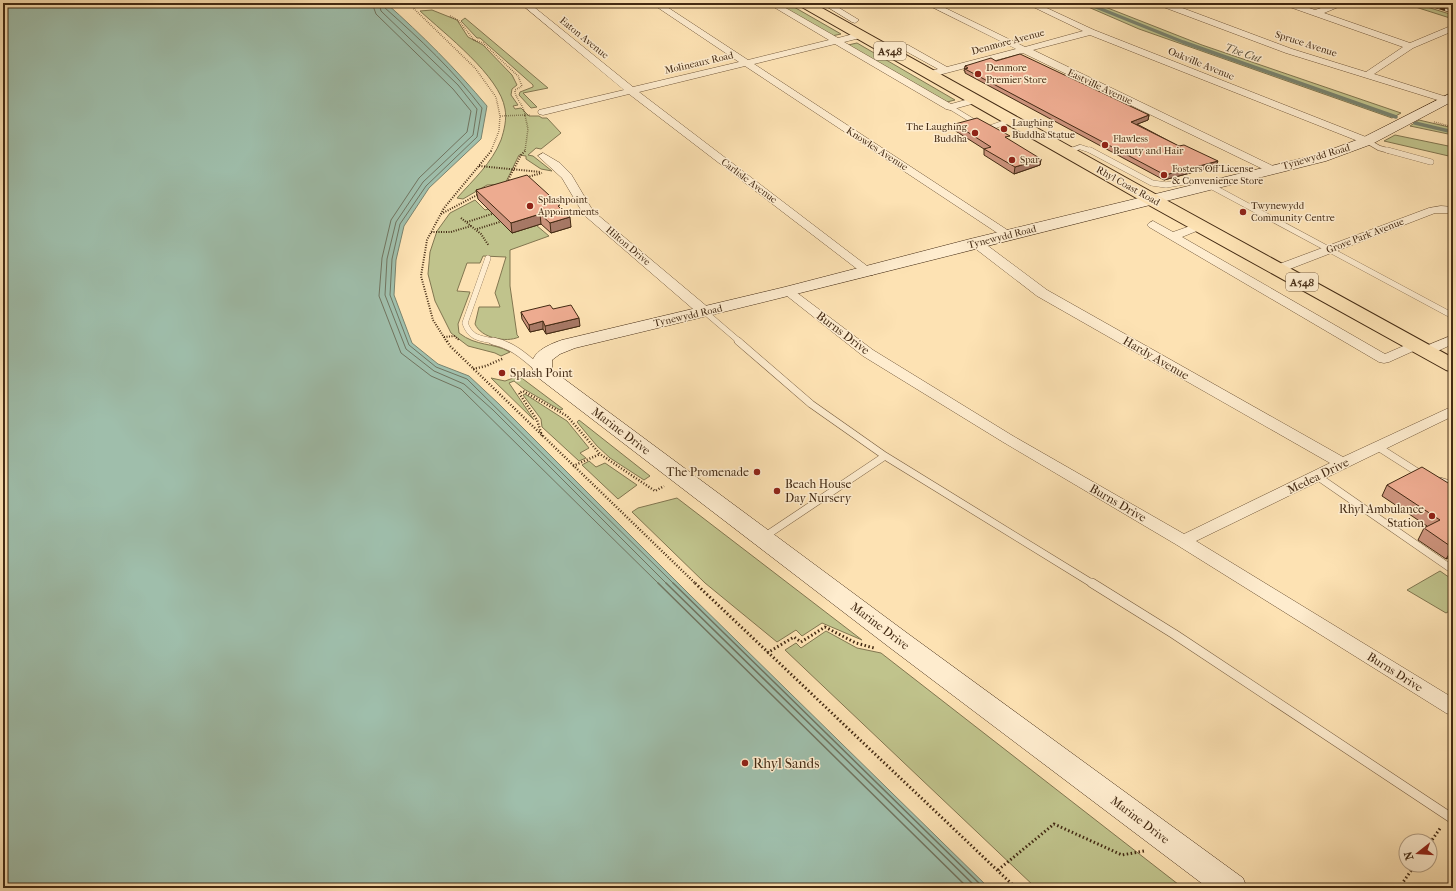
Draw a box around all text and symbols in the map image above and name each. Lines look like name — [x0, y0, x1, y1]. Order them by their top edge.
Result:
street label: Eaton Avenue — [557, 15, 611, 61]
street label: Denmore Avenue — [970, 26, 1046, 58]
street label: Spruce Avenue — [1274, 28, 1338, 60]
water label: The Cut — [1223, 41, 1264, 65]
road number: A548 — [874, 42, 906, 60]
street label: Oakville Avenue — [1166, 45, 1236, 83]
street label: Molineaux Road — [663, 49, 735, 77]
place label: Denmore Premier Store — [986, 62, 1047, 86]
street label: Eastville Avenue — [1065, 67, 1135, 107]
marker: Denmore Premier Store — [973, 69, 983, 79]
place label: Laughing Buddha Statue — [1012, 117, 1075, 141]
place label: The Laughing Buddha — [906, 121, 968, 145]
marker: Laughing Buddha Statue — [999, 124, 1009, 134]
street label: Knowles Avenue — [844, 125, 910, 173]
marker: The Laughing Buddha — [970, 128, 980, 138]
place label: Flawless Beauty and Hair — [1113, 133, 1184, 157]
marker: Flawless Beauty and Hair — [1100, 140, 1110, 150]
street label: Tynewydd Road — [1281, 141, 1352, 172]
place label: Spar — [1020, 154, 1040, 166]
marker: Spar — [1007, 155, 1017, 165]
street label: Carlisle Avenue — [719, 156, 779, 206]
place label: Fosters Off License & Convenience Store — [1172, 163, 1263, 187]
street label: Rhyl Coast Road — [1094, 164, 1162, 209]
marker: Fosters Off License & Convenience Store — [1159, 170, 1169, 180]
place label: Splashpoint Appointments — [537, 194, 599, 218]
place label: Twynewydd Community Centre — [1251, 200, 1335, 224]
marker: Splashpoint Appointments — [525, 201, 535, 211]
marker: Twynewydd Community Centre — [1238, 207, 1248, 217]
street label: Grove Park Avenue — [1324, 216, 1406, 256]
street label: Tynewydd Road — [967, 223, 1038, 251]
street label: Hilton Drive — [603, 224, 653, 268]
road number: A548 — [1286, 273, 1318, 291]
street label: Tynewydd Road — [652, 302, 724, 330]
street label: Burns Drive — [814, 308, 872, 358]
street label: Hardy Avenue — [1120, 333, 1192, 383]
place label: Splash Point — [510, 366, 574, 380]
marker: Splash Point — [497, 368, 507, 378]
street label: Marine Drive — [589, 404, 653, 458]
street label: Medea Drive — [1285, 455, 1351, 497]
place label: The Promenade — [666, 465, 749, 479]
marker: The Promenade — [752, 467, 762, 477]
place label: Beach House Day Nursery — [785, 477, 852, 505]
street label: Burns Drive — [1087, 481, 1149, 525]
marker: Beach House Day Nursery — [772, 486, 782, 496]
place label: Rhyl Ambulance Station — [1339, 502, 1424, 530]
marker: Rhyl Ambulance Station — [1427, 511, 1437, 521]
street label: Marine Drive — [848, 599, 912, 653]
street label: Burns Drive — [1365, 649, 1425, 695]
place label: Rhyl Sands — [753, 755, 819, 772]
marker: Rhyl Sands — [740, 758, 750, 768]
street label: Marine Drive — [1108, 793, 1172, 847]
north arrow — [1398, 833, 1438, 873]
text: N — [1401, 849, 1416, 862]

